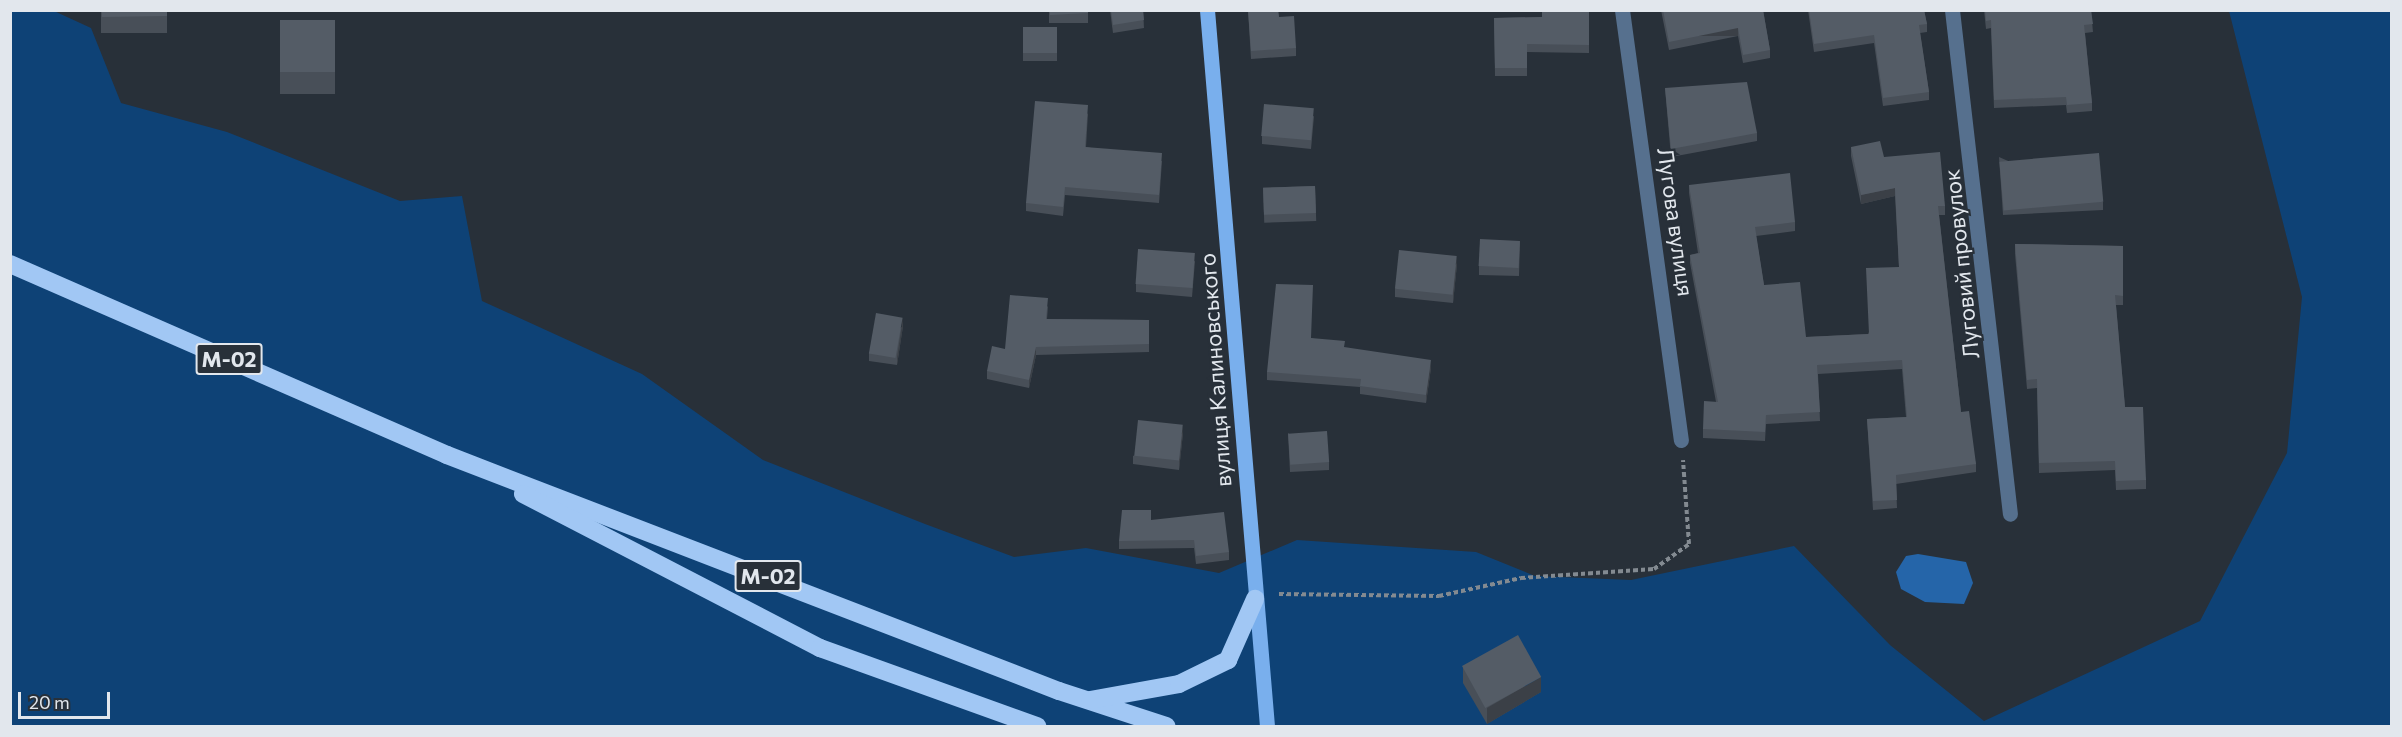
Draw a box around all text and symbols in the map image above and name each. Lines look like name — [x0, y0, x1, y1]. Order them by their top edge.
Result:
street label: Лугова вулиця — [1653, 146, 1699, 298]
street label: Луговий провулок — [1938, 168, 1984, 360]
street label: вулиця Калиновського — [1194, 252, 1236, 488]
road number: М-02 — [194, 341, 264, 377]
road number: М-02 — [734, 558, 802, 594]
scale bar — [21, 680, 112, 718]
text: 20 m — [29, 691, 70, 713]

